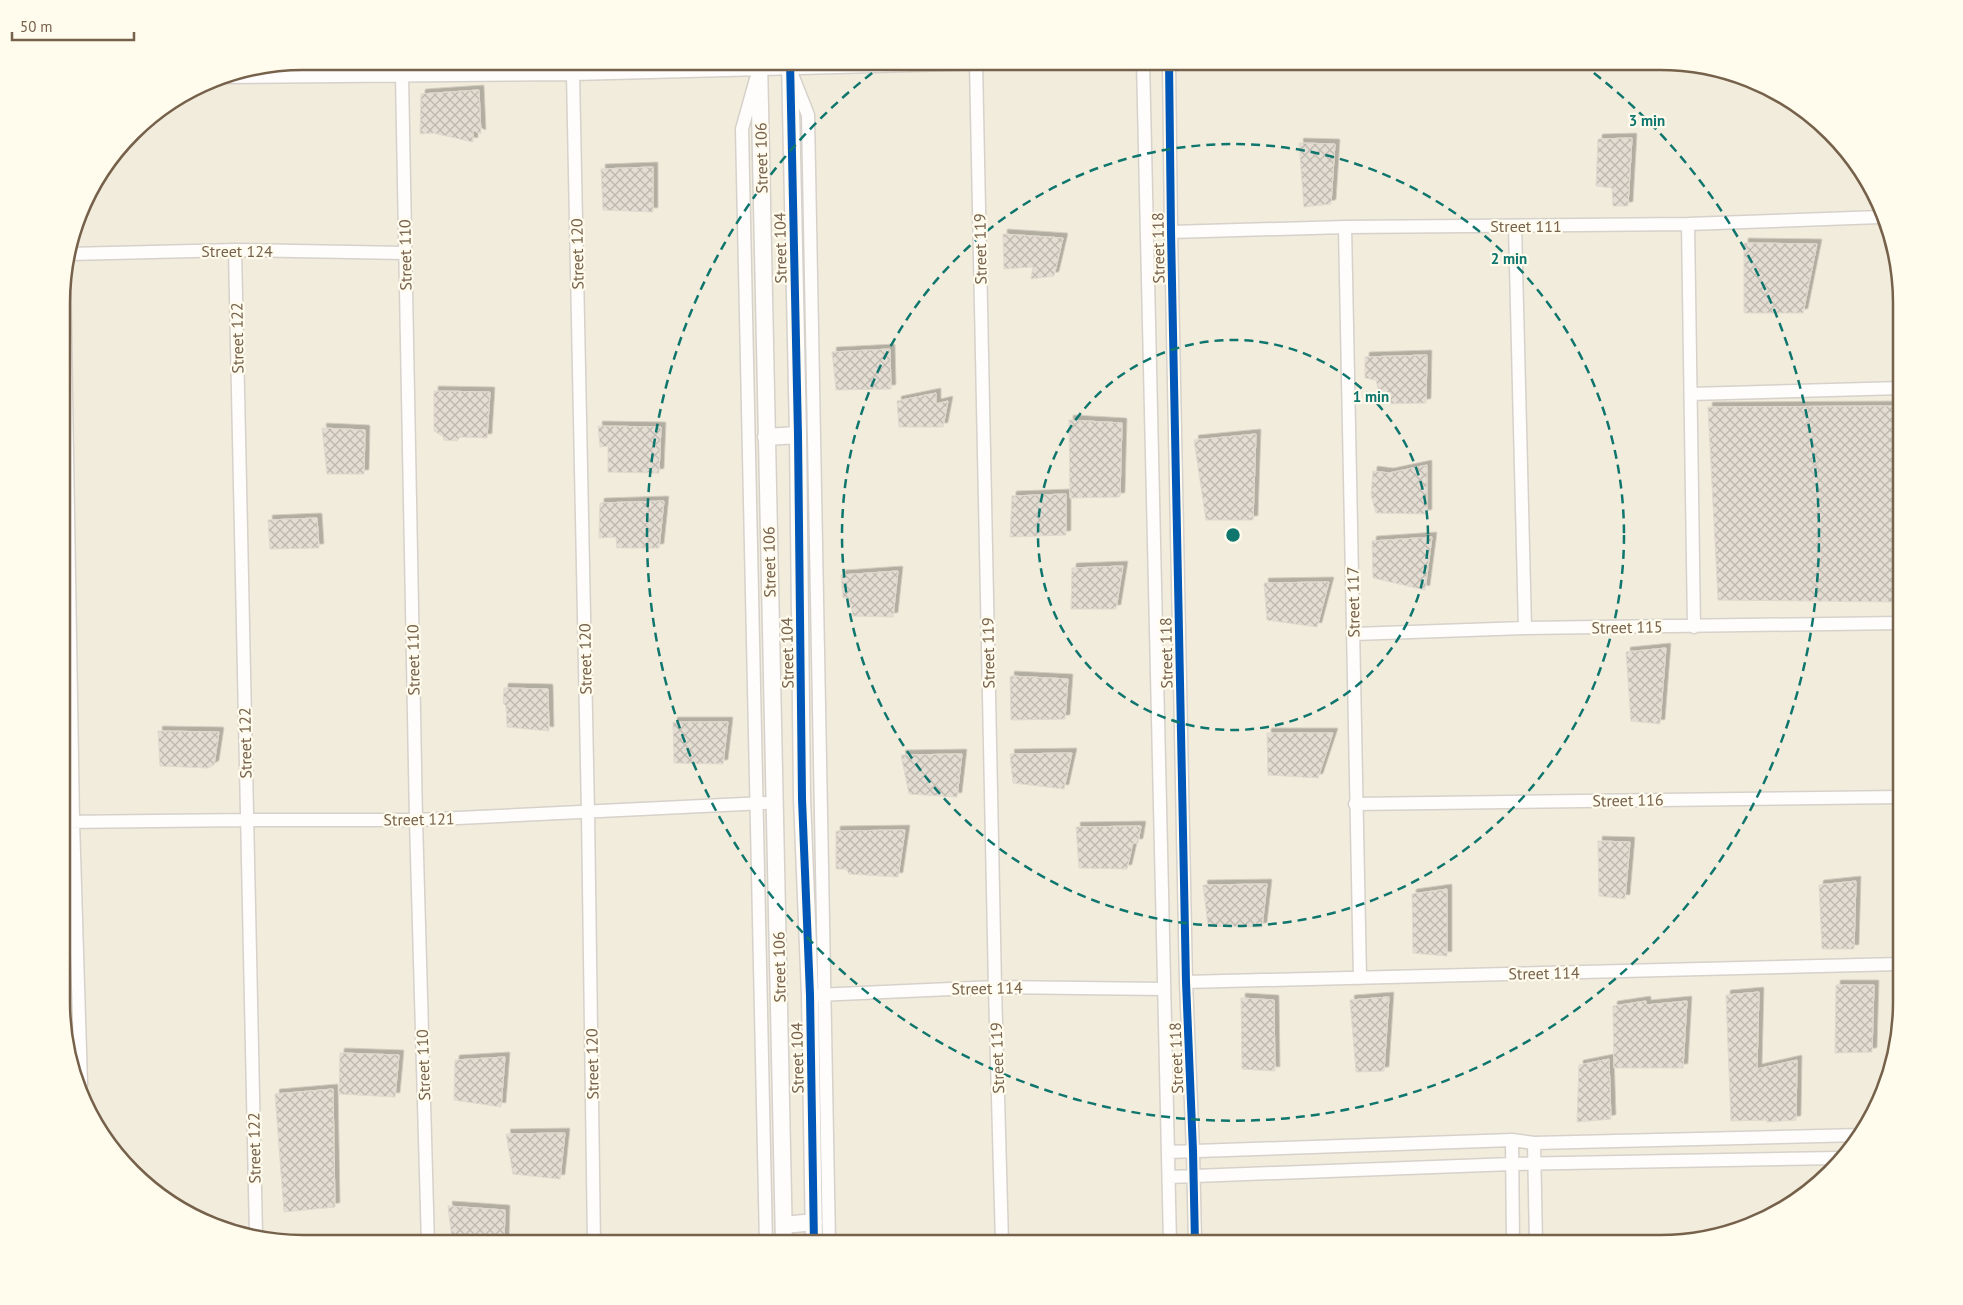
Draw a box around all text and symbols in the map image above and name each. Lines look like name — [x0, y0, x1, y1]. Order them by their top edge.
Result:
scale bar — [12, 10, 135, 42]
text: 50 m — [20, 17, 53, 36]
text: 3 min — [1629, 111, 1665, 130]
street label: Street 106 — [750, 122, 772, 194]
street label: Street 104 — [769, 212, 791, 284]
street label: Street 118 — [1147, 212, 1169, 284]
street label: Street 119 — [969, 213, 991, 285]
street label: Street 111 — [1490, 216, 1562, 236]
street label: Street 120 — [566, 218, 588, 290]
street label: Street 110 — [394, 219, 416, 291]
street label: Street 124 — [201, 241, 273, 261]
text: 2 min — [1491, 249, 1527, 268]
street label: Street 122 — [226, 302, 248, 374]
text: 1 min — [1353, 387, 1389, 406]
street label: Street 106 — [758, 526, 780, 598]
centre of rings — [1224, 526, 1242, 544]
street label: Street 117 — [1342, 566, 1364, 638]
street label: Street 115 — [1591, 616, 1663, 638]
street label: Street 104 — [776, 617, 798, 689]
street label: Street 119 — [977, 617, 999, 689]
street label: Street 118 — [1155, 617, 1177, 689]
street label: Street 120 — [574, 623, 596, 695]
street label: Street 110 — [402, 624, 424, 696]
street label: Street 122 — [234, 707, 256, 779]
street label: Street 116 — [1592, 789, 1664, 811]
street label: Street 121 — [383, 808, 455, 830]
street label: Street 106 — [768, 931, 790, 1003]
street label: Street 114 — [1508, 962, 1580, 984]
street label: Street 114 — [951, 977, 1023, 999]
street label: Street 104 — [786, 1022, 808, 1094]
street label: Street 119 — [986, 1022, 1008, 1094]
street label: Street 118 — [1165, 1022, 1187, 1094]
street label: Street 120 — [581, 1028, 603, 1100]
street label: Street 110 — [412, 1029, 434, 1101]
street label: Street 122 — [243, 1112, 265, 1184]

